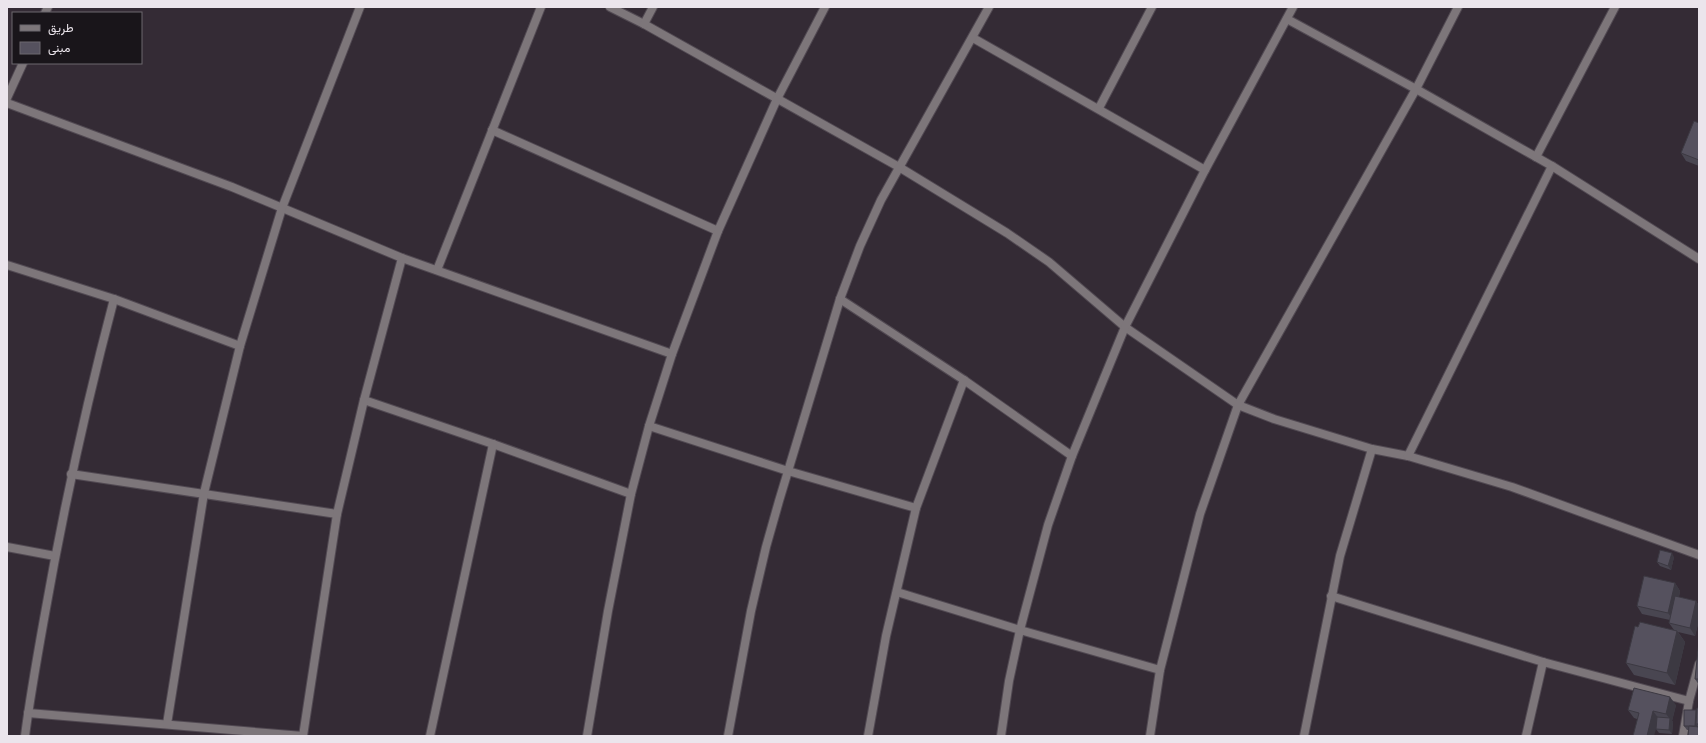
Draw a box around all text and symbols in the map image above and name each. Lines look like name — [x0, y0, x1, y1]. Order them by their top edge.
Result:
legend — [12, 12, 142, 64]
text: طريق — [48, 21, 74, 36]
text: مبنى — [48, 41, 70, 56]

